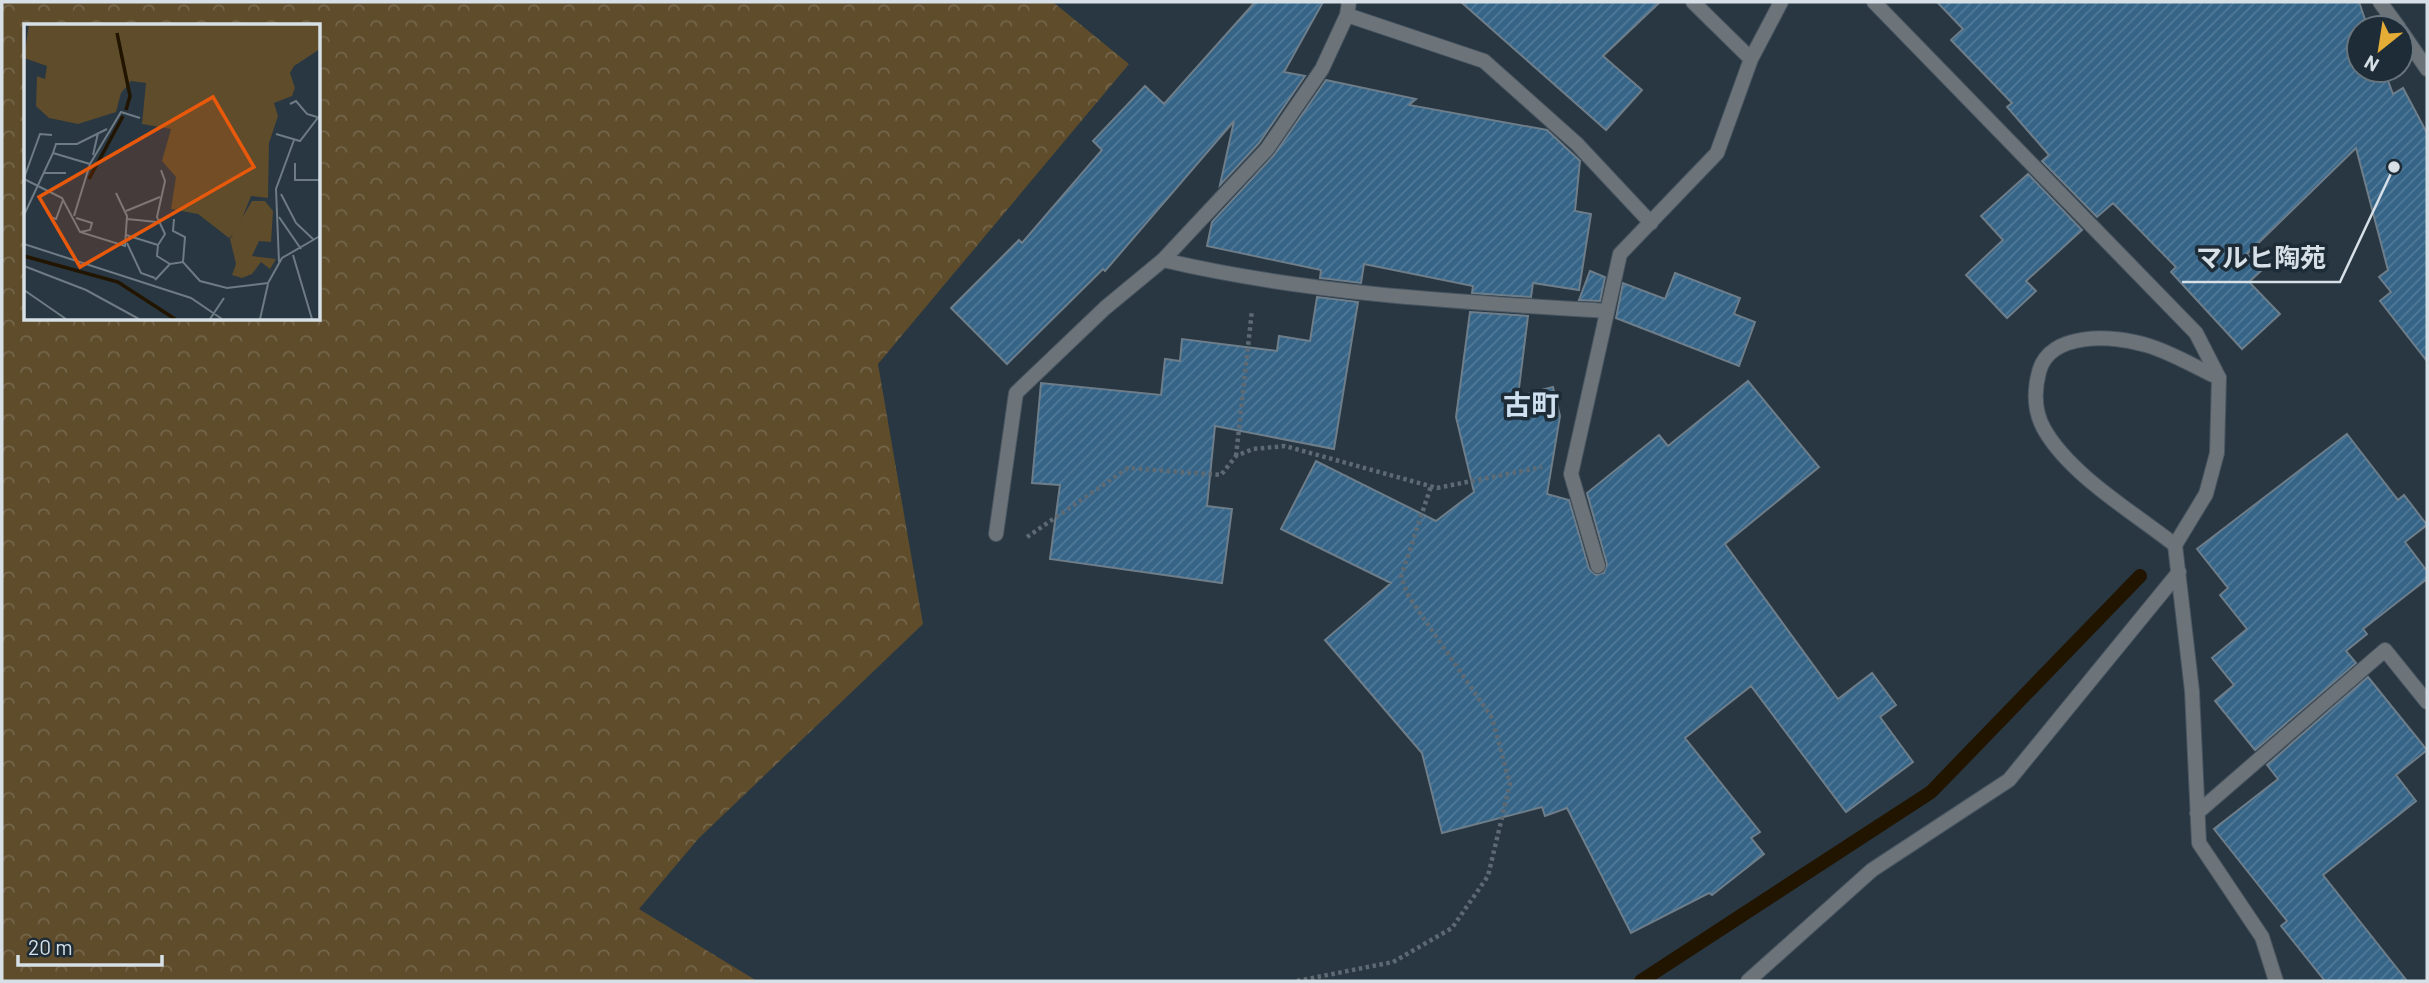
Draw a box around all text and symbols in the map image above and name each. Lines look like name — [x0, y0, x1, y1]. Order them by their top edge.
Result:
north arrow — [2345, 14, 2415, 84]
inset map — [24, 24, 320, 320]
text: N — [2360, 51, 2382, 77]
callout: マルヒ陶苑 — [2182, 235, 2340, 282]
text: マルヒ陶苑 — [2196, 241, 2326, 272]
district label: 古町 — [1503, 387, 1559, 421]
scale bar — [18, 923, 161, 967]
text: 20 m — [28, 934, 73, 959]

